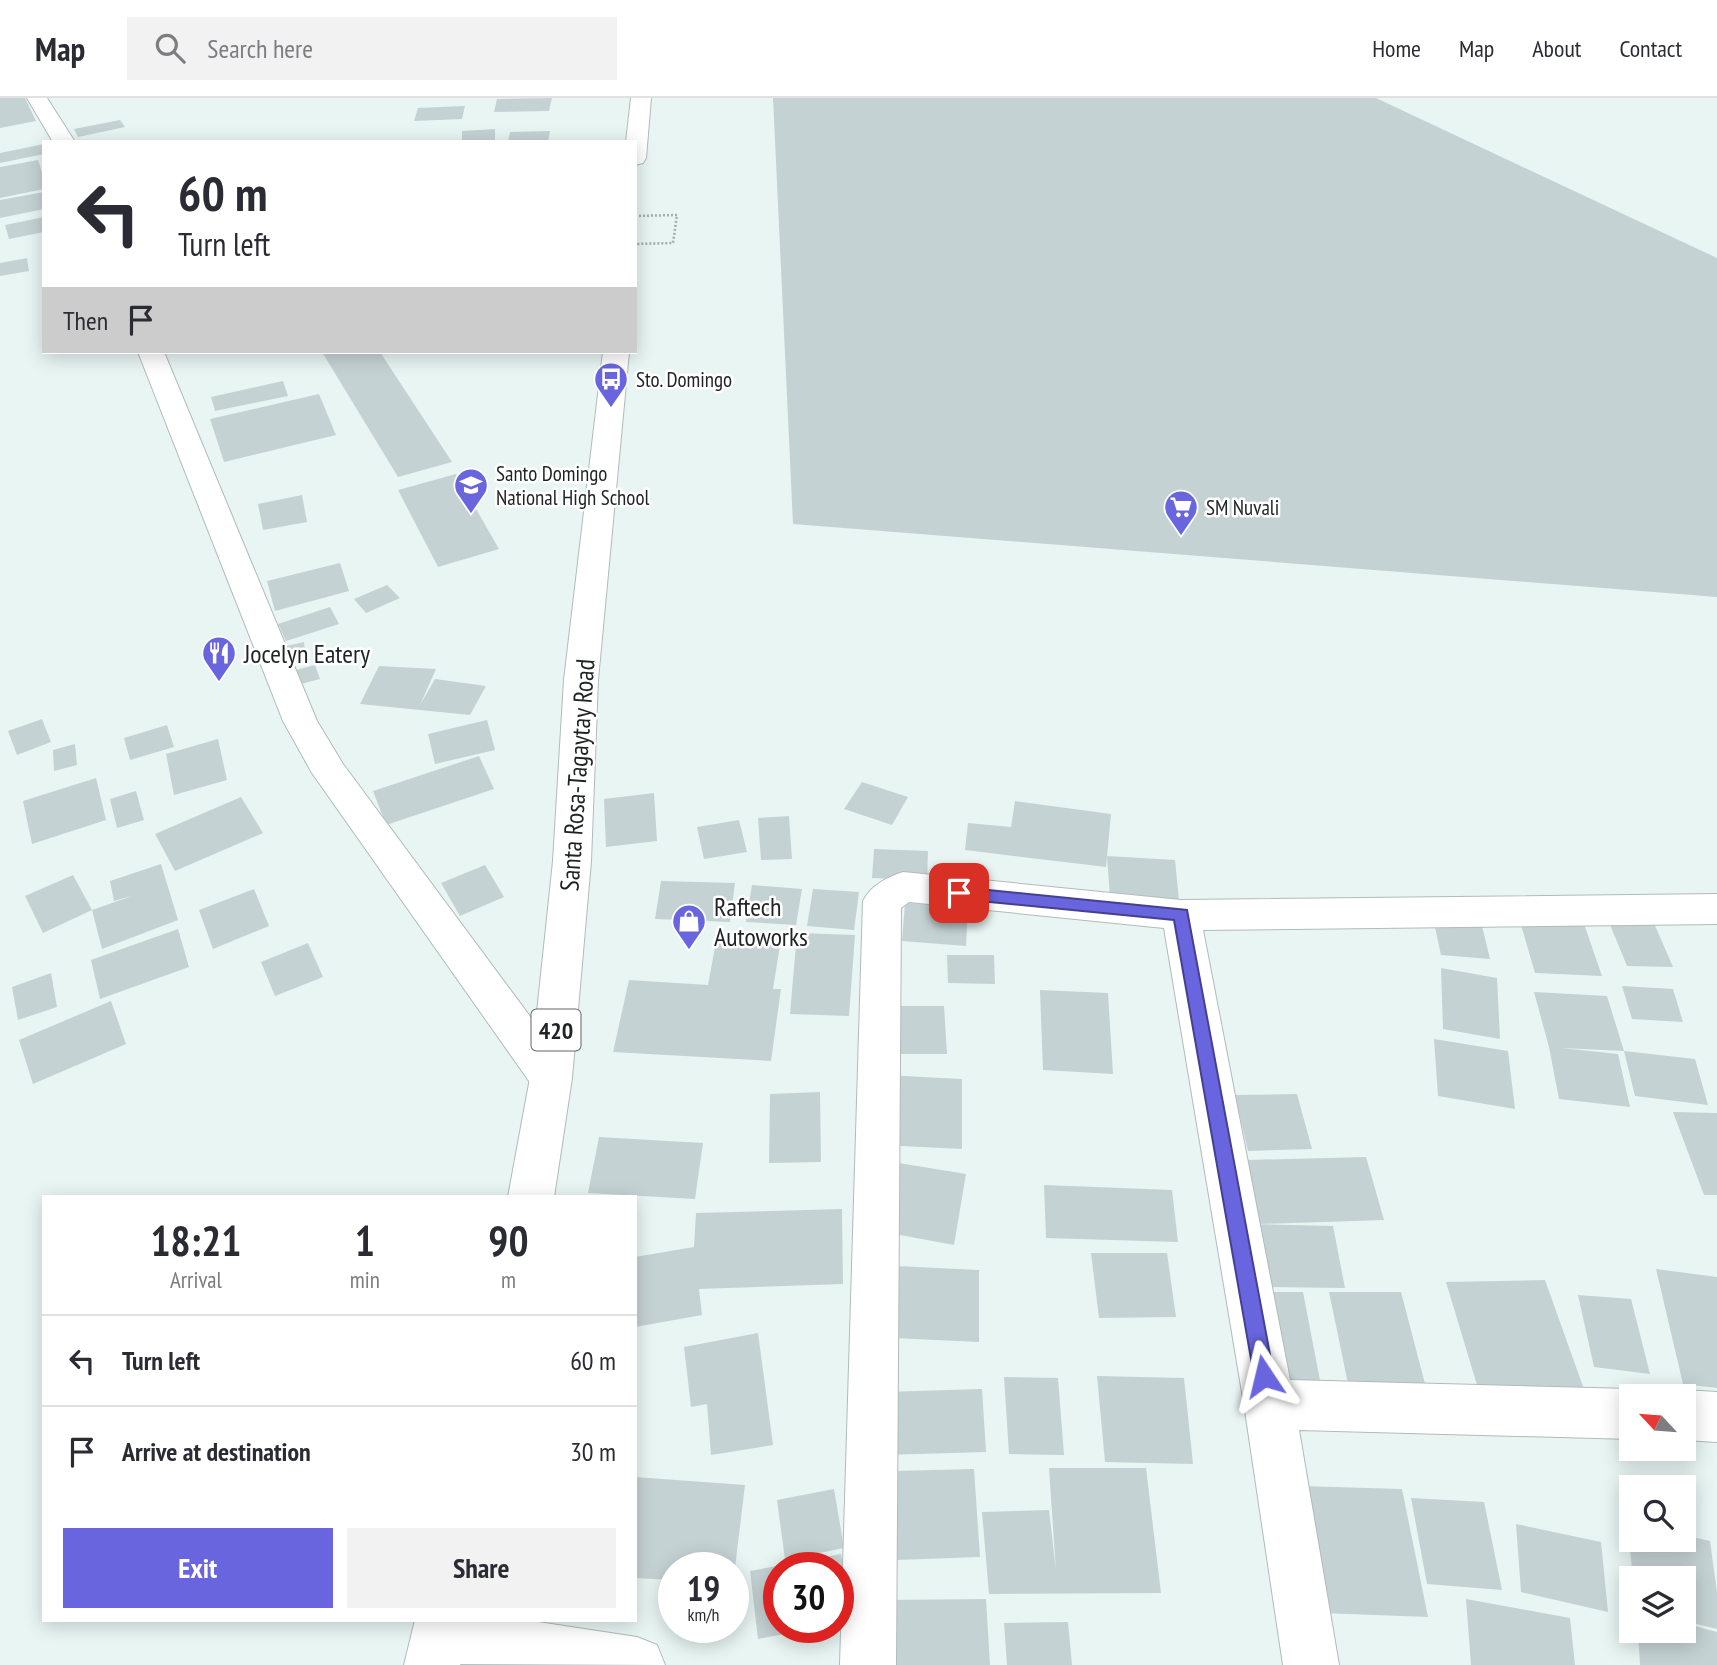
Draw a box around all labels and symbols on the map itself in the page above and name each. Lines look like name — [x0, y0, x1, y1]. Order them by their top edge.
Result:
bus stop icon: Sto. Domingo — [592, 360, 630, 409]
place label: Sto. Domingo — [636, 366, 732, 393]
place label: Santo Domingo National High School — [496, 460, 649, 511]
school or university icon: Santo Domingo National High School — [452, 466, 490, 515]
supermarket icon: SM Nuvali — [1162, 488, 1200, 537]
place label: SM Nuvali — [1206, 494, 1279, 521]
restaurant icon: Jocelyn Eatery — [200, 634, 238, 683]
place label: Jocelyn Eatery — [243, 637, 370, 670]
street label: Santa Rosa-Tagaytay Road — [552, 658, 602, 892]
pin — [929, 863, 989, 923]
place label: Raftech Autoworks — [714, 890, 808, 953]
shop icon: Raftech Autoworks — [670, 902, 708, 951]
road number: 420 — [532, 1010, 580, 1050]
position arrow — [1227, 1339, 1301, 1413]
north arrow — [1619, 1384, 1696, 1461]
speed limit sign: 30 — [763, 1552, 854, 1643]

